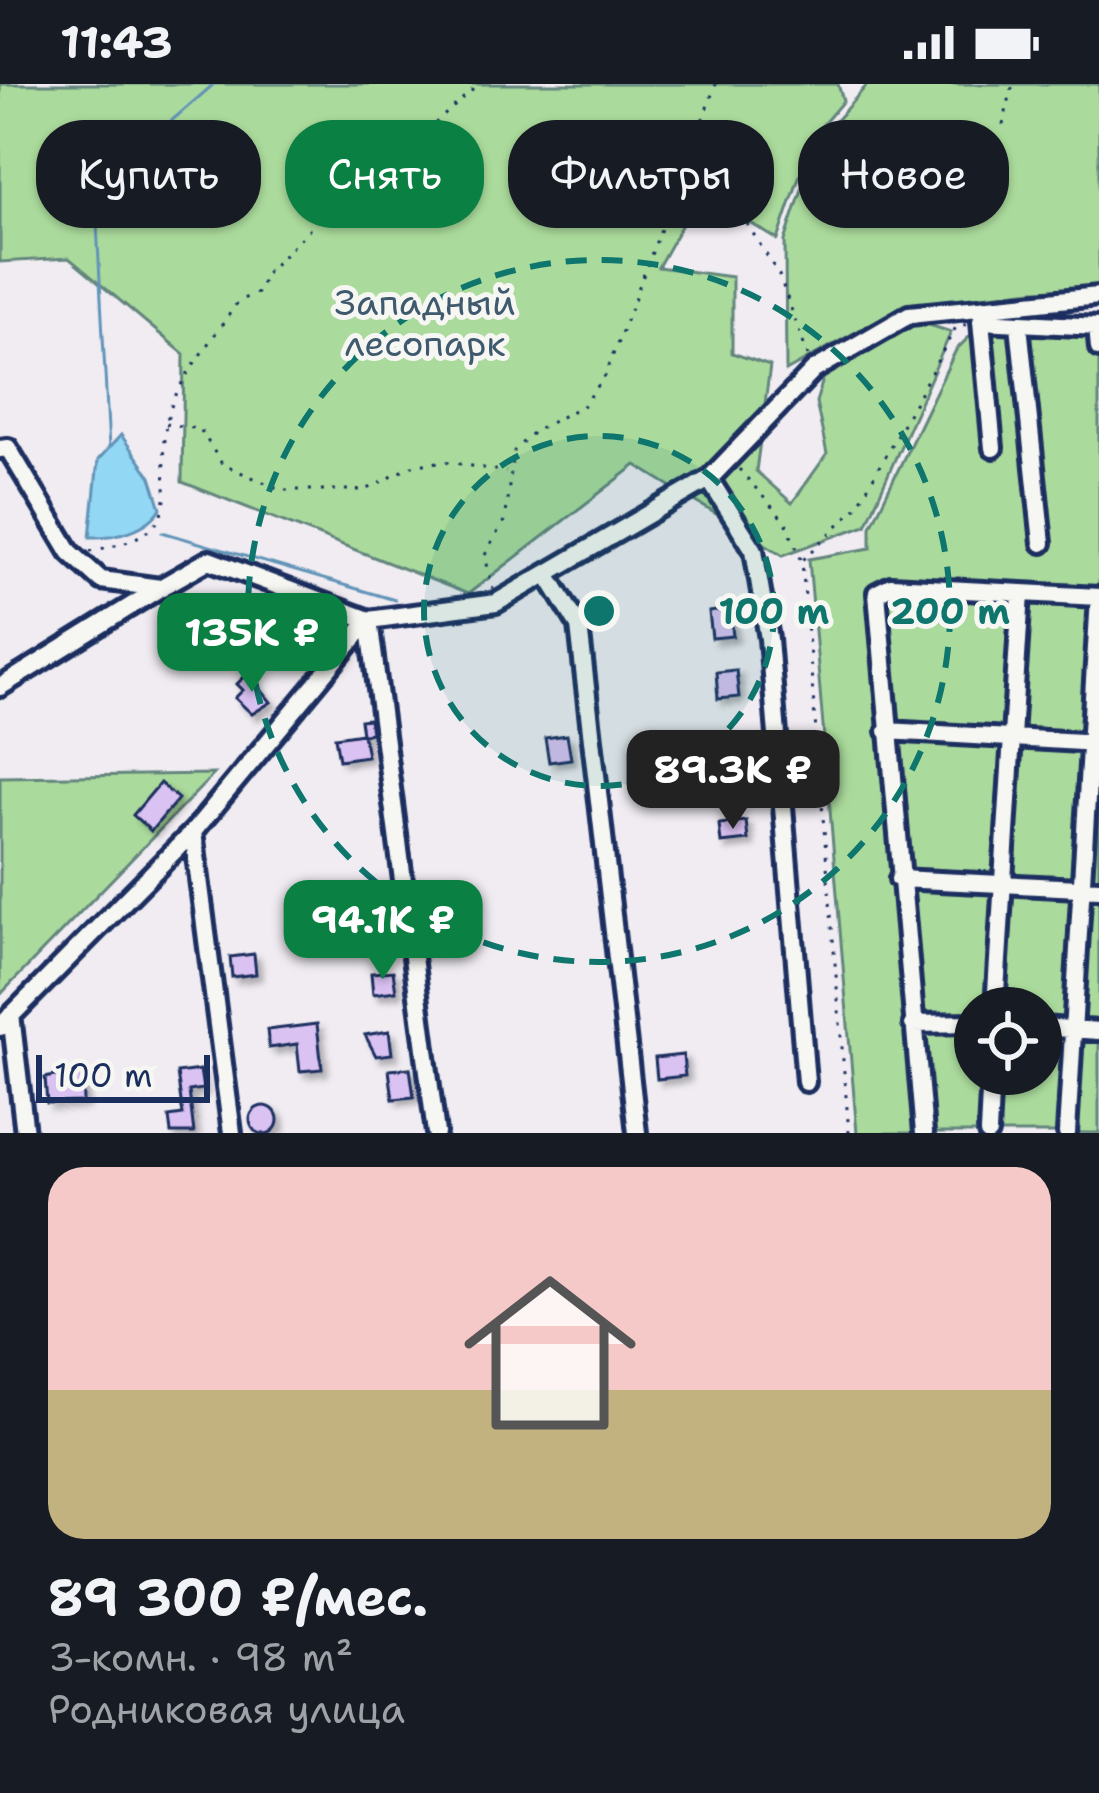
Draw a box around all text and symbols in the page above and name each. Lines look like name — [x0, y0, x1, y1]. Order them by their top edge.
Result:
text: 11:43 — [60, 12, 173, 72]
chip: Купить — [36, 120, 261, 228]
chip: Снять — [285, 120, 484, 228]
chip: Фильтры — [508, 120, 774, 228]
chip: Новое — [798, 120, 1009, 228]
park label: Западный лесопарк — [335, 278, 515, 368]
text: 100 m — [719, 587, 830, 636]
text: 200 m — [890, 587, 1010, 636]
centre of rings — [578, 590, 620, 632]
pin: 135K ₽ — [154, 593, 350, 695]
text: 135K ₽ — [184, 606, 320, 658]
pin: 89.3K ₽ — [622, 730, 844, 832]
text: 89.3K ₽ — [654, 743, 812, 795]
pin: 94.1K ₽ — [272, 880, 494, 982]
text: 94.1K ₽ — [311, 893, 455, 945]
map controls — [954, 987, 1062, 1095]
button: locate — [954, 987, 1062, 1095]
scale bar — [36, 1049, 210, 1102]
text: 100 m — [54, 1053, 153, 1098]
icon: home — [442, 1245, 658, 1461]
text: 89 300 ₽/мес. — [48, 1563, 428, 1631]
text: 3-комн. · 98 m² — [48, 1631, 353, 1683]
text: Родниковая улица — [48, 1683, 405, 1735]

